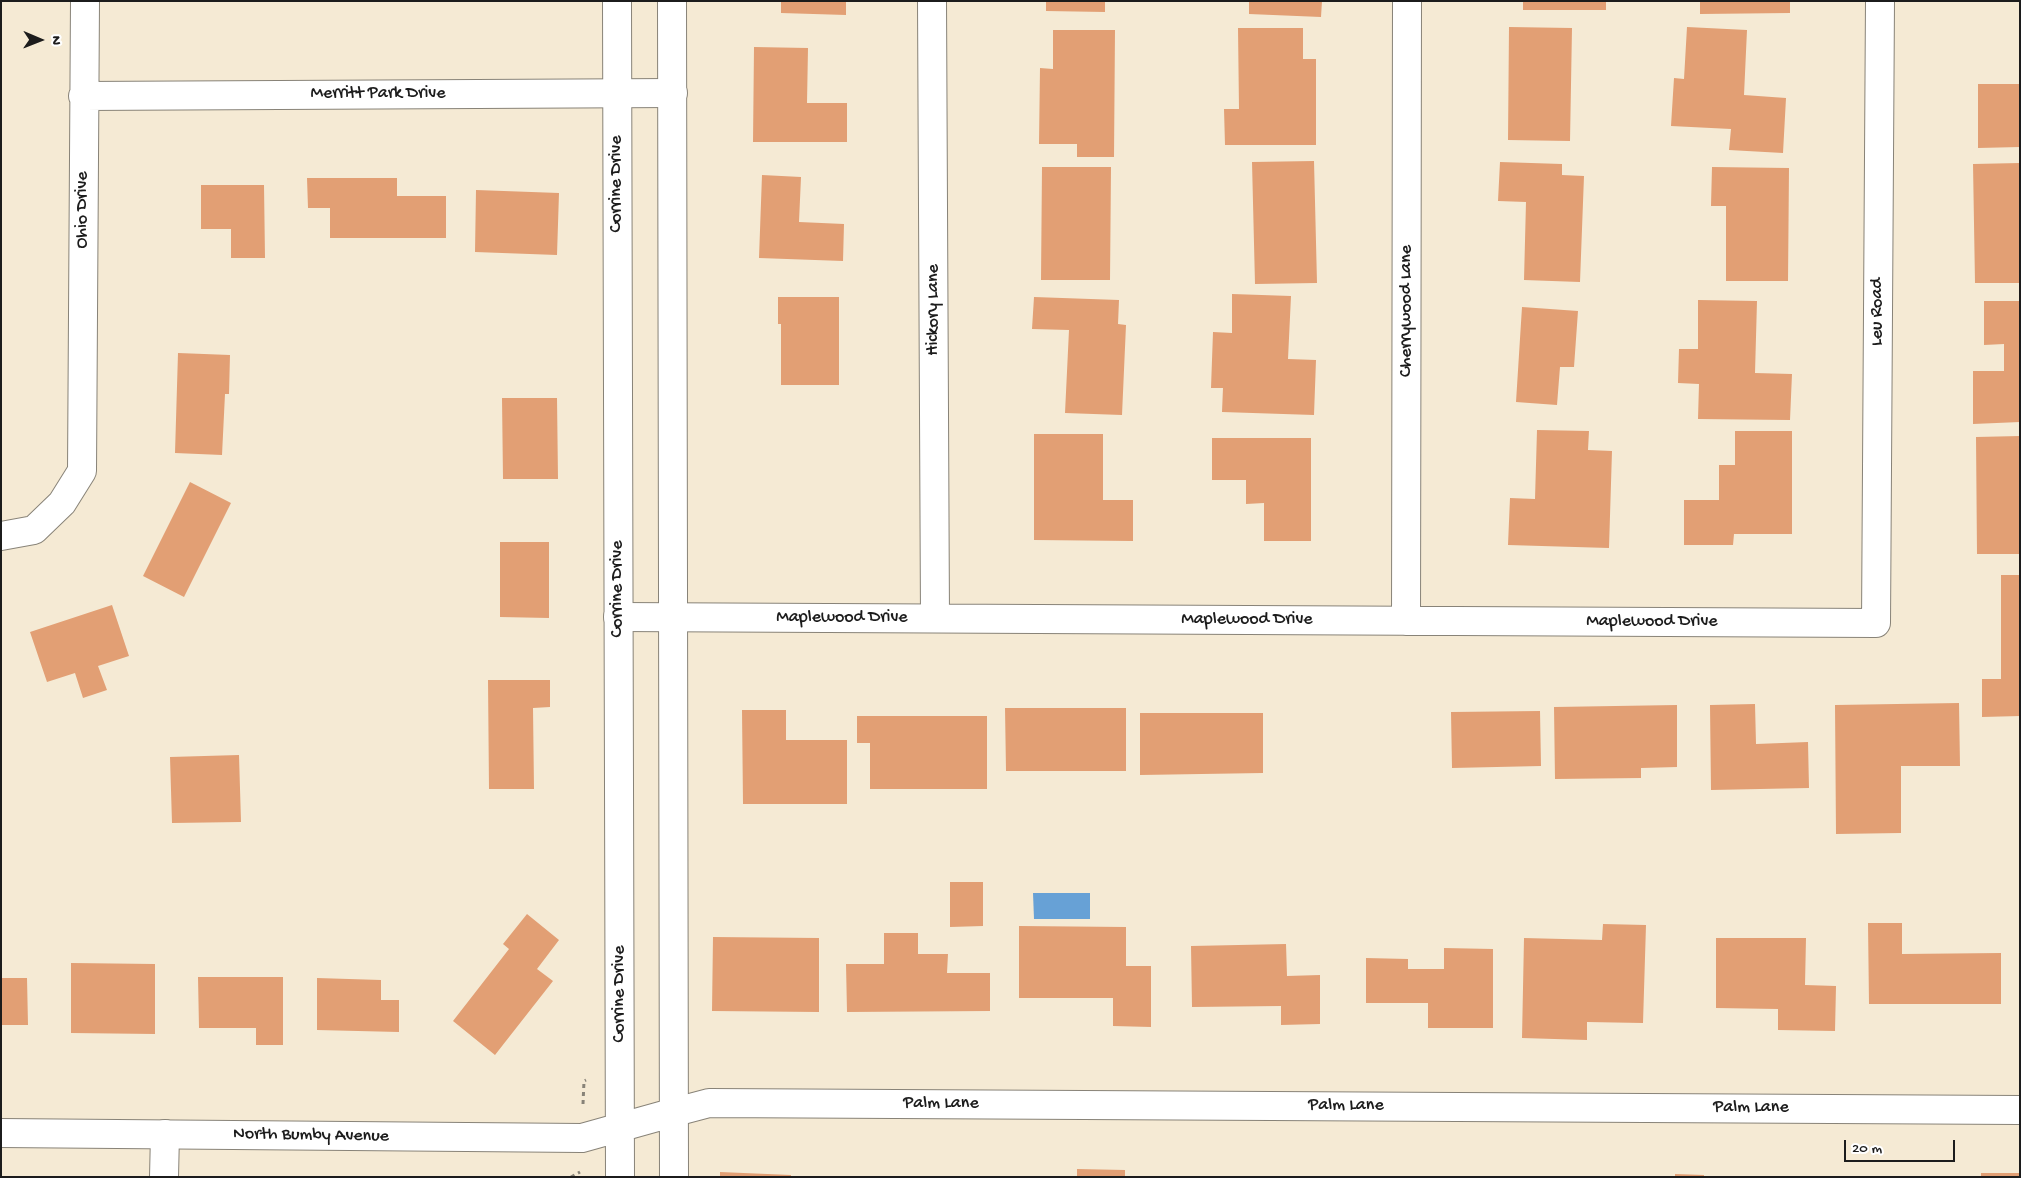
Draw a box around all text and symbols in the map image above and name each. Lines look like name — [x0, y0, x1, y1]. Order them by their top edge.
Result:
north arrow — [15, 15, 65, 65]
text: N — [47, 36, 64, 45]
street label: Merritt Park Drive — [310, 83, 446, 105]
street label: Corrine Drive — [606, 135, 628, 233]
street label: Ohio Drive — [72, 171, 94, 249]
street label: Cherrywood Lane — [1396, 245, 1418, 377]
street label: Hickory Lane — [923, 264, 945, 356]
street label: Leu Road — [1867, 278, 1889, 346]
street label: Corrine Drive — [607, 540, 629, 638]
street label: Maplewood Drive — [776, 607, 908, 629]
street label: Maplewood Drive — [1181, 609, 1313, 631]
street label: Maplewood Drive — [1586, 611, 1718, 633]
street label: Corrine Drive — [609, 945, 631, 1043]
street label: Palm Lane — [903, 1093, 979, 1115]
street label: Palm Lane — [1308, 1095, 1384, 1117]
street label: Palm Lane — [1713, 1097, 1789, 1119]
street label: North Bumby Avenue — [233, 1124, 389, 1148]
scale bar — [1846, 1130, 1957, 1162]
text: 20 m — [1852, 1140, 1882, 1158]

